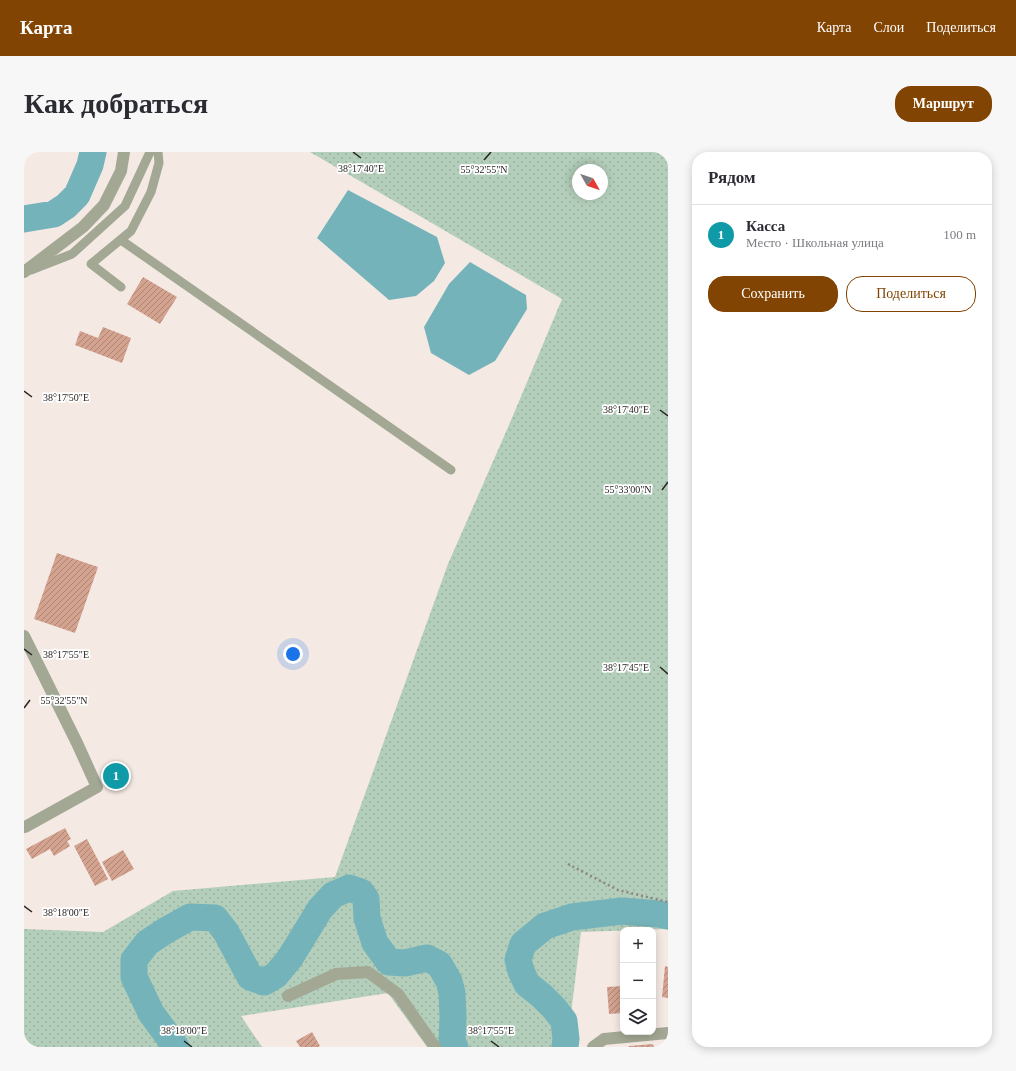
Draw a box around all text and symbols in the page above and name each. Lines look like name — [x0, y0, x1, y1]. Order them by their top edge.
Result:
text: Карта — [20, 17, 72, 38]
text: Карта — [817, 20, 851, 35]
text: Слои — [873, 20, 904, 35]
text: Поделиться — [926, 20, 996, 35]
button: Маршрут — [895, 86, 992, 122]
text: Как добраться — [24, 88, 208, 119]
text: 38°17'40"E — [338, 163, 384, 174]
text: 55°32'55"N — [460, 164, 508, 175]
north arrow — [572, 164, 608, 200]
text: Рядом — [708, 168, 756, 187]
text: Касса — [746, 218, 785, 234]
text: 1 — [718, 227, 724, 242]
text: 100 m — [943, 227, 976, 242]
text: Место · Школьная улица — [746, 235, 884, 250]
button: Сохранить — [708, 276, 838, 312]
button: Поделиться — [846, 276, 976, 312]
text: 38°17'50"E — [43, 392, 89, 403]
text: 38°17'40"E — [603, 404, 649, 415]
text: 55°33'00"N — [604, 484, 652, 495]
your location — [283, 644, 303, 664]
text: 38°17'55"E — [43, 649, 89, 660]
text: 38°17'45"E — [603, 662, 649, 673]
text: 55°32'55"N — [40, 695, 88, 706]
pin: 1 — [103, 761, 129, 791]
text: 38°18'00"E — [43, 907, 89, 918]
map controls — [620, 927, 656, 1035]
button: + — [620, 927, 656, 963]
button: − — [620, 963, 656, 999]
button: layers — [620, 999, 656, 1035]
text: 38°18'00"E — [161, 1025, 207, 1036]
text: 38°17'55"E — [468, 1025, 514, 1036]

